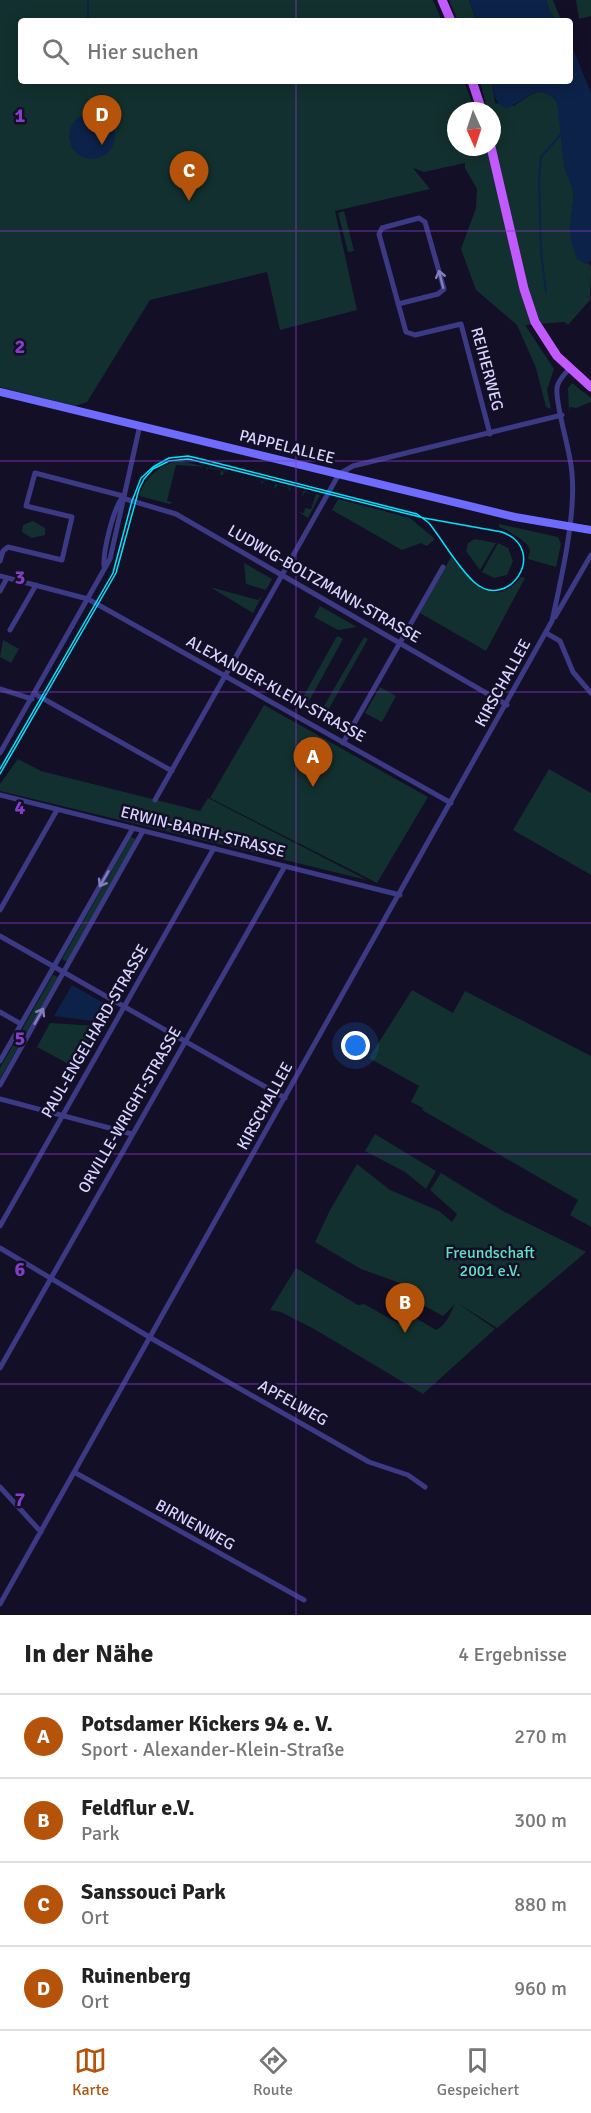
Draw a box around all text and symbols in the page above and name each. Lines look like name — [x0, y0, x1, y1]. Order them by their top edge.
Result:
search box — [18, 18, 573, 84]
icon: search — [39, 35, 72, 68]
text: Hier suchen — [87, 38, 199, 65]
pin: D — [82, 96, 122, 145]
north arrow — [447, 102, 501, 156]
text: 1 — [15, 103, 26, 128]
pin: C — [170, 152, 208, 201]
one-way arrow — [434, 270, 446, 289]
street label: REIHERWEG — [466, 325, 508, 413]
text: 2 — [15, 334, 25, 359]
street label: PAPPELALLEE — [237, 425, 337, 469]
street label: LUDWIG-BOLTZMANN-STRASSE — [224, 521, 424, 647]
text: 3 — [15, 565, 25, 590]
street label: ALEXANDER-KLEIN-STRASSE — [183, 631, 369, 747]
street label: KIRSCHALLEE — [471, 636, 535, 730]
pin: A — [294, 738, 332, 787]
text: 4 — [15, 795, 26, 820]
street label: ERWIN-BARTH-STRASSE — [119, 802, 287, 862]
one-way arrow — [98, 870, 110, 887]
street label: PAUL-ENGELHARD-STRASSE — [37, 941, 153, 1121]
one-way arrow — [33, 1008, 45, 1025]
street label: ORVILLE-WRIGHT-STRASSE — [74, 1023, 186, 1197]
text: 5 — [15, 1026, 25, 1051]
your location — [341, 1031, 370, 1060]
street label: KIRSCHALLEE — [233, 1059, 297, 1153]
park label: Freundschaft 2001 e.V. — [445, 1243, 535, 1281]
text: 6 — [15, 1257, 26, 1282]
pin: B — [386, 1284, 424, 1333]
street label: APFELWEG — [255, 1376, 331, 1430]
text: 7 — [15, 1487, 26, 1512]
street label: BIRNENWEG — [152, 1495, 238, 1555]
text: In der Nähe — [24, 1638, 154, 1670]
text: 4 Ergebnisse — [458, 1642, 567, 1667]
text: Potsdamer Kickers 94 e. V. — [81, 1710, 333, 1737]
text: A — [37, 1724, 50, 1749]
text: 270 m — [514, 1724, 567, 1749]
text: Sport · Alexander-Klein-Straße — [81, 1737, 345, 1762]
text: Feldflur e.V. — [81, 1794, 194, 1821]
text: B — [37, 1808, 50, 1833]
text: 300 m — [514, 1808, 567, 1833]
text: Park — [81, 1821, 119, 1846]
text: Sanssouci Park — [81, 1878, 226, 1905]
text: C — [37, 1892, 50, 1917]
text: 880 m — [514, 1892, 567, 1917]
text: Ort — [81, 1905, 109, 1930]
text: Ruinenberg — [81, 1962, 191, 1989]
text: D — [37, 1976, 50, 2001]
text: 960 m — [514, 1976, 567, 2001]
text: Ort — [81, 1989, 109, 2014]
tab: Karte — [72, 2044, 109, 2100]
tab: Route — [253, 2044, 293, 2100]
tab: Gespeichert — [437, 2044, 519, 2100]

